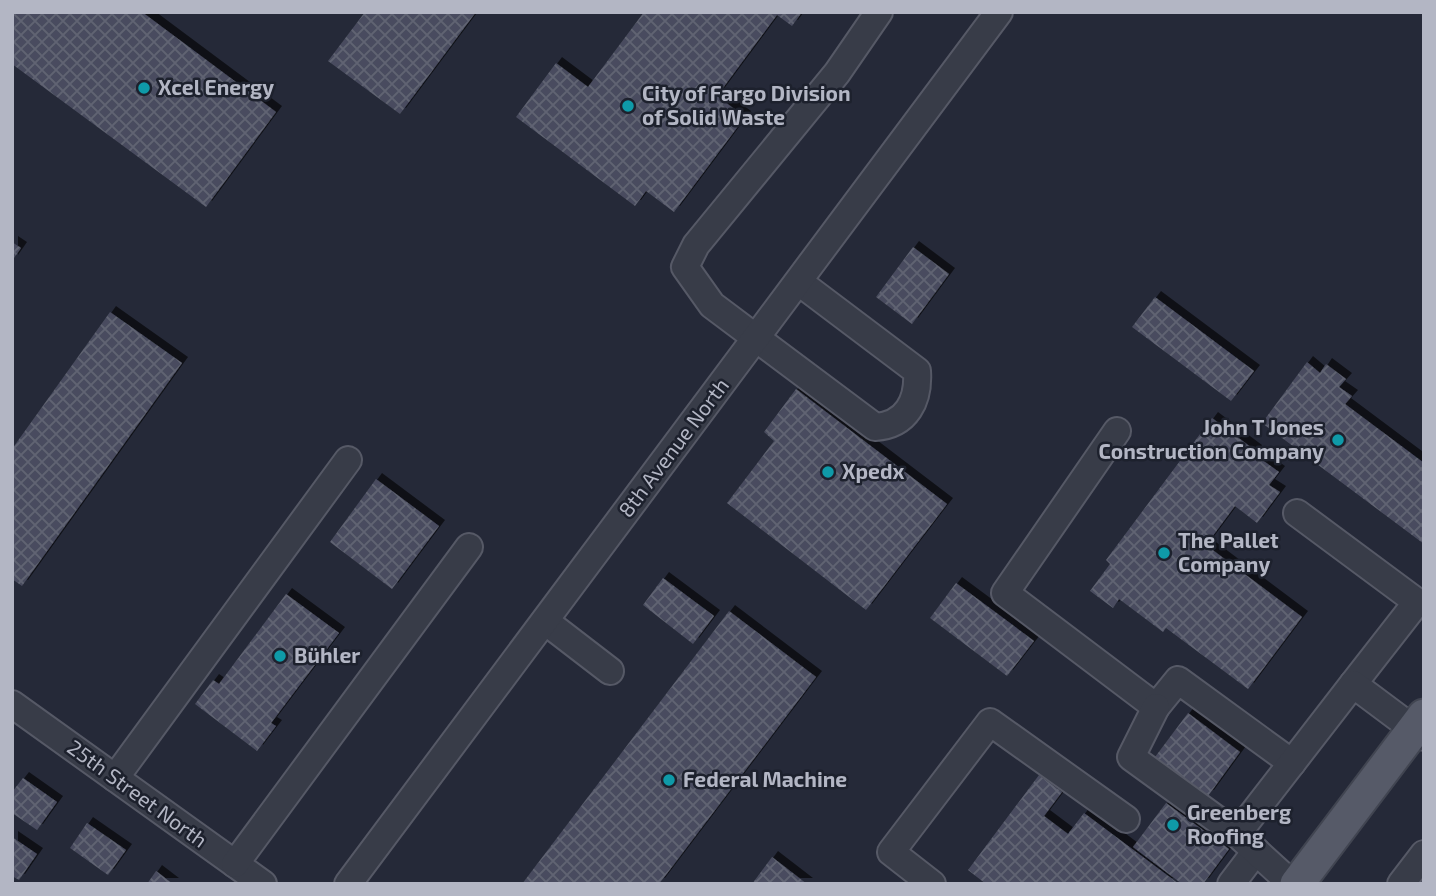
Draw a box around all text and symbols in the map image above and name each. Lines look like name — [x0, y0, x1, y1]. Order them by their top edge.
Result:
place label: Xcel Energy — [158, 74, 274, 100]
marker: Xcel Energy — [136, 80, 152, 96]
place label: City of Fargo Division of Solid Waste — [642, 80, 851, 129]
marker: City of Fargo Division of Solid Waste — [620, 98, 636, 114]
street label: 8th Avenue North — [612, 373, 733, 522]
place label: John T Jones Construction Company — [1099, 414, 1324, 464]
marker: John T Jones Construction Company — [1330, 432, 1346, 448]
place label: Xpedx — [842, 458, 905, 483]
marker: Xpedx — [820, 464, 836, 480]
place label: The Pallet Company — [1178, 527, 1279, 577]
marker: The Pallet Company — [1156, 545, 1172, 561]
place label: Bühler — [294, 642, 360, 667]
marker: Bühler — [272, 648, 288, 664]
street label: 25th Street North — [63, 734, 213, 852]
place label: Federal Machine — [683, 766, 847, 791]
marker: Federal Machine — [661, 772, 677, 788]
place label: Greenberg Roofing — [1187, 799, 1291, 848]
marker: Greenberg Roofing — [1165, 817, 1181, 833]

